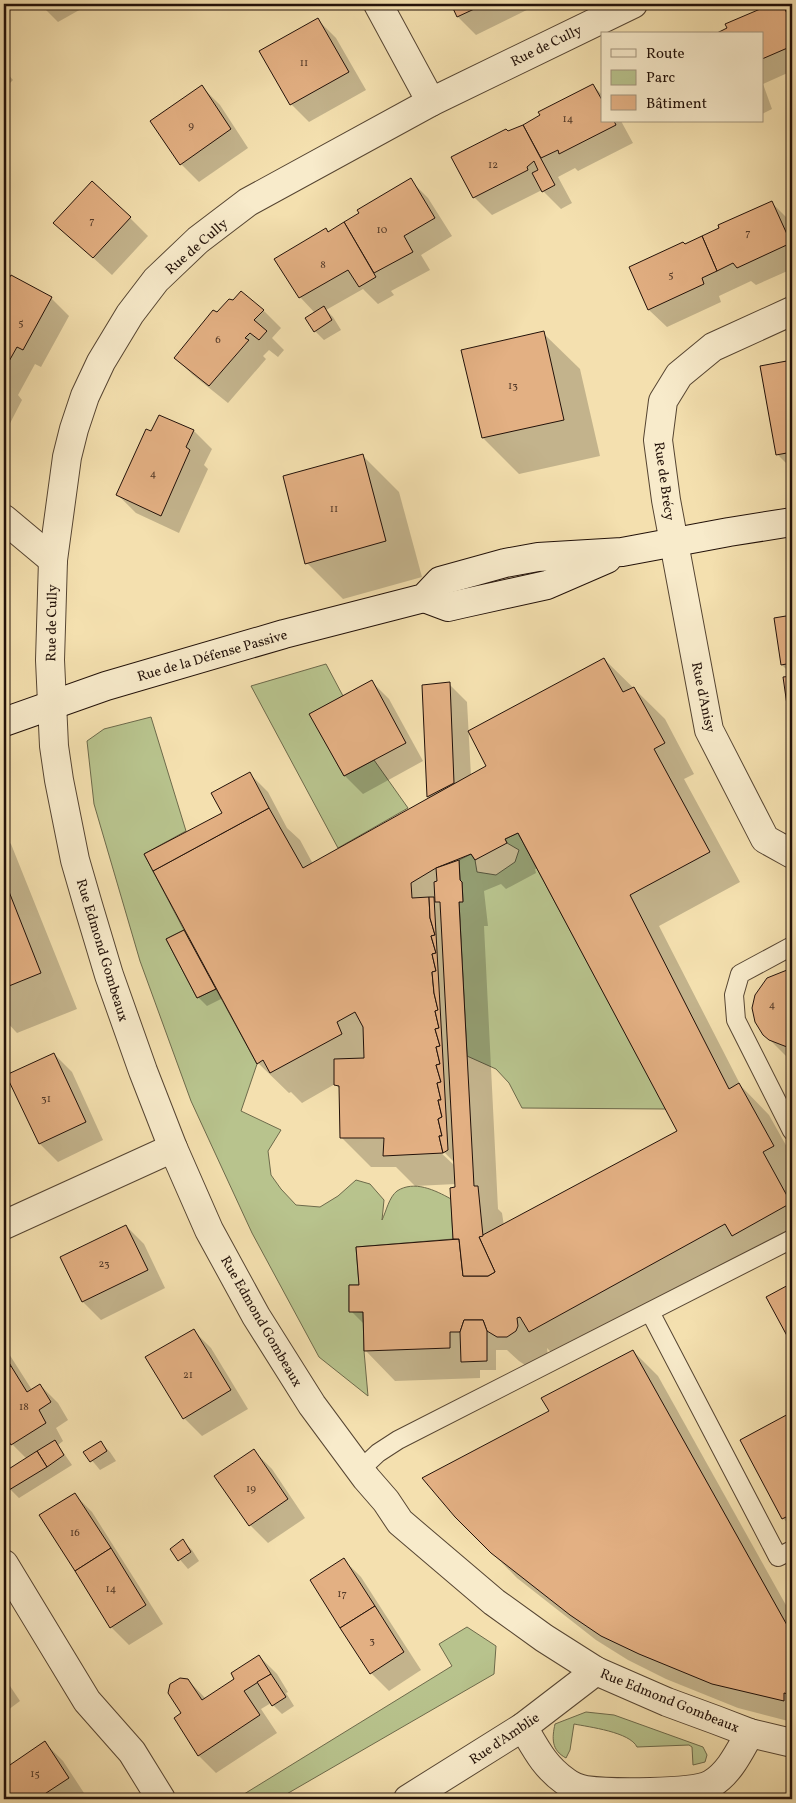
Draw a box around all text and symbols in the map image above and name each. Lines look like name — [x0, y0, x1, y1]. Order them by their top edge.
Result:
street label: Rue de Cully — [508, 21, 586, 72]
legend — [601, 32, 764, 122]
text: Route — [646, 44, 685, 65]
house number: 11 — [300, 56, 308, 71]
text: Parc — [646, 68, 675, 89]
text: Bâtiment — [646, 94, 707, 115]
house number: 14 — [563, 112, 574, 127]
house number: 9 — [188, 119, 194, 134]
house number: 12 — [488, 158, 498, 173]
house number: 7 — [89, 214, 95, 229]
street label: Rue de Cully — [162, 214, 233, 280]
house number: 10 — [377, 223, 388, 238]
house number: 7 — [745, 226, 751, 241]
house number: 8 — [320, 258, 326, 273]
house number: 5 — [668, 268, 674, 283]
house number: 5 — [18, 316, 24, 331]
house number: 6 — [215, 333, 221, 348]
house number: 13 — [508, 379, 518, 394]
street label: Rue de Brécy — [649, 441, 678, 522]
house number: 4 — [150, 467, 157, 482]
house number: 11 — [330, 502, 338, 517]
street label: Rue de Cully — [42, 584, 63, 662]
street label: Rue de la Défense Passive — [135, 626, 290, 687]
street label: Rue d'Anisy — [686, 660, 719, 735]
street label: Rue Edmond Gombeaux — [71, 877, 132, 1024]
house number: 4 — [769, 998, 776, 1013]
house number: 31 — [41, 1092, 51, 1107]
street label: Rue Edmond Gombeaux — [215, 1253, 306, 1391]
house number: 23 — [98, 1257, 110, 1272]
house number: 21 — [183, 1368, 193, 1383]
house number: 18 — [19, 1400, 29, 1415]
house number: 19 — [246, 1482, 256, 1497]
house number: 16 — [70, 1526, 80, 1541]
house number: 14 — [106, 1582, 117, 1597]
house number: 17 — [337, 1587, 347, 1602]
house number: 3 — [369, 1634, 375, 1649]
street label: Rue Edmond Gombeaux — [597, 1665, 742, 1738]
street label: Rue d'Amblie — [466, 1709, 544, 1770]
house number: 15 — [30, 1767, 40, 1782]

